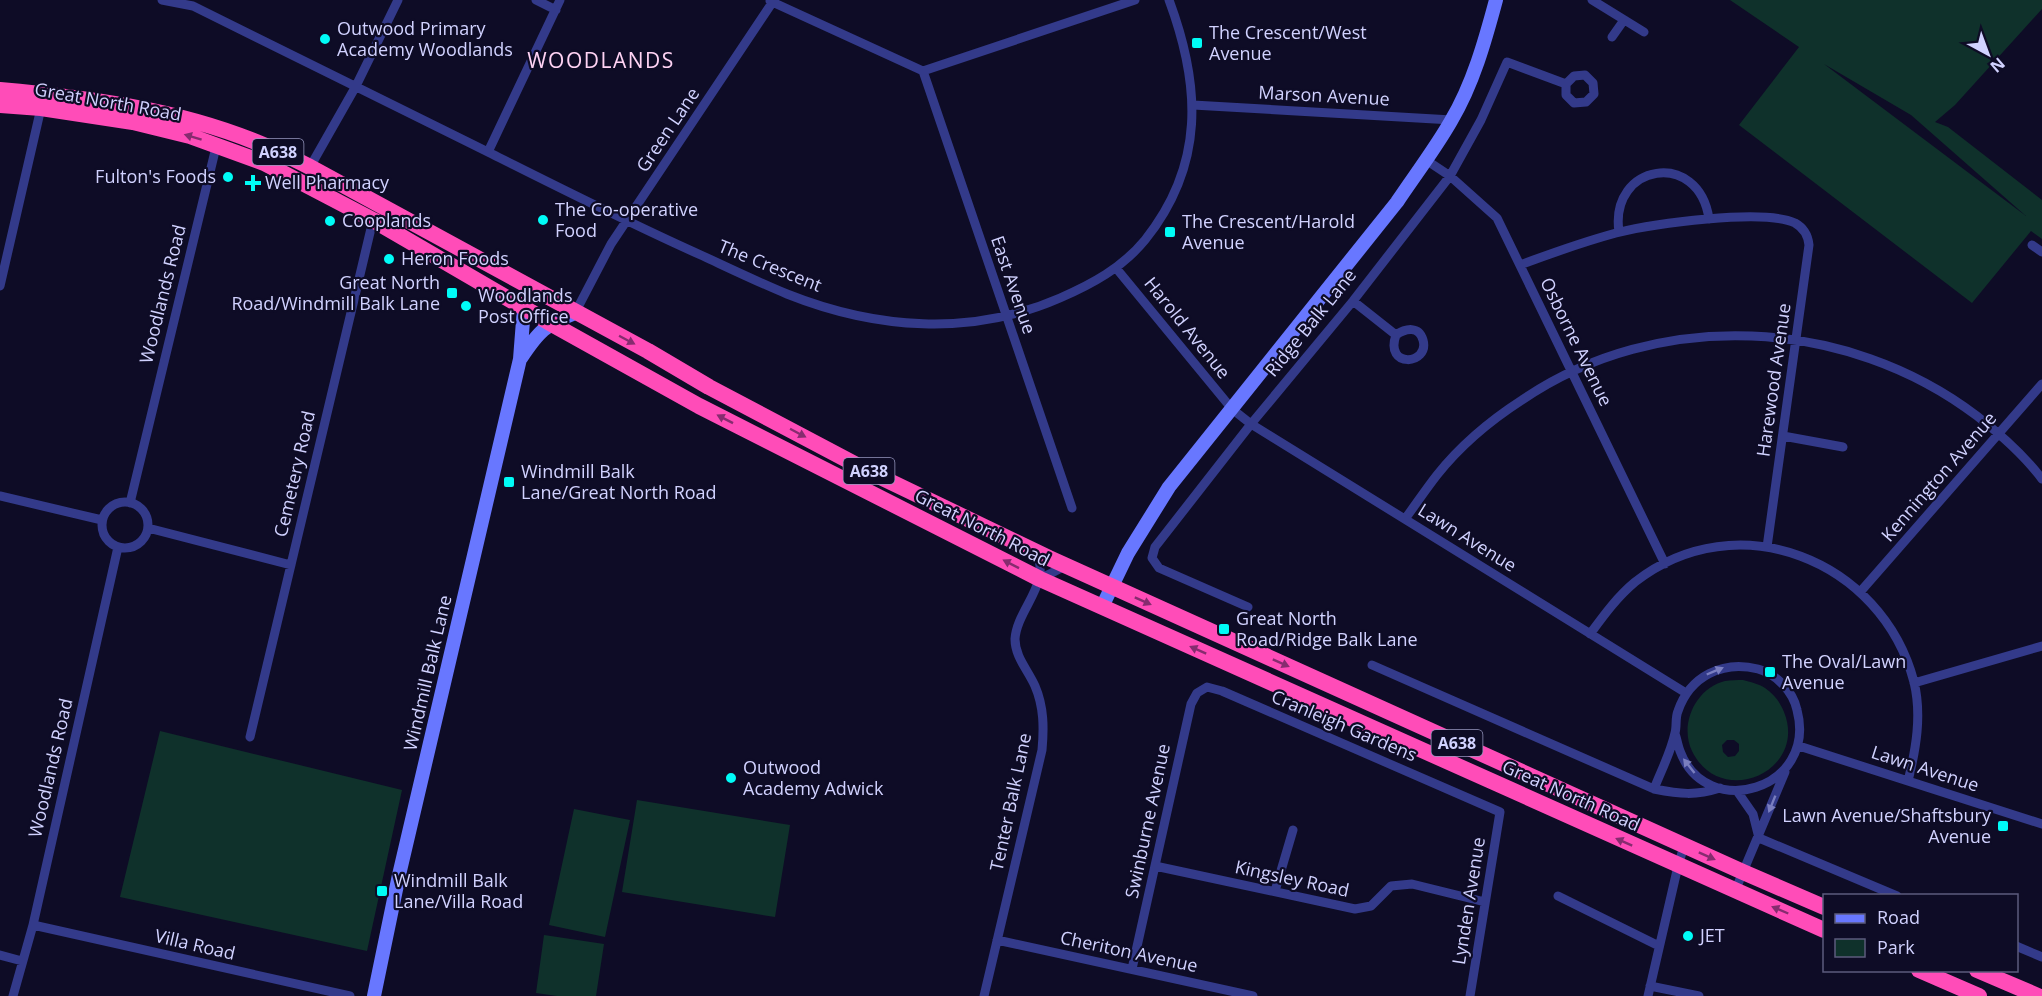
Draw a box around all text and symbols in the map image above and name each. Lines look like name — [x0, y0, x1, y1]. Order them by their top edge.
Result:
place label: Outwood Primary Academy Woodlands — [337, 16, 513, 61]
place label: The Crescent/West Avenue — [1209, 20, 1367, 65]
north arrow — [1958, 24, 2018, 84]
marker: Outwood Primary Academy Woodlands — [318, 32, 332, 46]
marker: The Crescent/West Avenue — [1190, 36, 1204, 50]
district label: WOODLANDS — [527, 46, 675, 74]
text: N — [1986, 53, 2010, 78]
street label: Great North Road — [33, 76, 183, 126]
street label: Marson Avenue — [1258, 80, 1390, 110]
street label: Green Lane — [630, 83, 704, 176]
one-way arrow — [184, 132, 202, 141]
road number: A638 — [252, 139, 304, 165]
place label: Fulton's Foods — [95, 164, 216, 188]
marker: Fulton's Foods — [221, 170, 235, 184]
place label: Well Pharmacy — [265, 170, 390, 194]
marker: Well Pharmacy — [246, 176, 260, 190]
place label: The Co-operative Food — [555, 197, 698, 242]
place label: Cooplands — [342, 208, 431, 232]
place label: The Crescent/Harold Avenue — [1182, 209, 1355, 254]
marker: The Co-operative Food — [536, 213, 550, 227]
marker: Cooplands — [323, 214, 337, 228]
street label: Woodlands Road — [133, 222, 191, 366]
marker: The Crescent/Harold Avenue — [1163, 225, 1177, 239]
street label: East Avenue — [986, 232, 1042, 337]
street label: The Crescent — [715, 233, 826, 297]
place label: Heron Foods — [401, 246, 509, 270]
marker: Heron Foods — [382, 252, 396, 266]
street label: Ridge Balk Lane — [1259, 263, 1361, 381]
place label: Great North Road/Windmill Balk Lane — [231, 270, 440, 315]
street label: Harold Avenue — [1139, 271, 1236, 383]
street label: Osborne Avenue — [1535, 273, 1618, 410]
place label: Woodlands Post Office — [478, 283, 572, 328]
marker: Great North Road/Windmill Balk Lane — [445, 286, 459, 300]
marker: Woodlands Post Office — [459, 299, 473, 313]
street label: Harewood Avenue — [1750, 302, 1796, 458]
one-way arrow — [618, 335, 635, 345]
street label: Kennington Avenue — [1875, 407, 2001, 546]
street label: Cemetery Road — [268, 408, 320, 539]
one-way arrow — [716, 414, 733, 424]
one-way arrow — [789, 429, 806, 438]
road number: A638 — [844, 458, 894, 484]
place label: Windmill Balk Lane/Great North Road — [521, 459, 717, 504]
marker: Windmill Balk Lane/Great North Road — [502, 475, 516, 489]
street label: Great North Road — [911, 483, 1054, 572]
street label: Lawn Avenue — [1414, 497, 1521, 577]
one-way arrow — [1003, 560, 1020, 569]
street label: Windmill Balk Lane — [397, 593, 457, 753]
one-way arrow — [1135, 596, 1153, 606]
place label: Great North Road/Ridge Balk Lane — [1236, 606, 1418, 651]
marker: Great North Road/Ridge Balk Lane — [1217, 622, 1231, 636]
one-way arrow — [1189, 645, 1206, 654]
place label: The Oval/Lawn Avenue — [1782, 649, 1906, 694]
one-way arrow — [1272, 659, 1290, 669]
marker: The Oval/Lawn Avenue — [1763, 665, 1777, 679]
one-way arrow — [1706, 666, 1724, 676]
street label: Cranleigh Gardens — [1268, 684, 1421, 767]
street label: Woodlands Road — [22, 696, 78, 840]
road number: A638 — [1432, 730, 1482, 756]
street label: Tenter Balk Lane — [984, 731, 1036, 873]
street label: Lawn Avenue — [1868, 739, 1982, 797]
street label: Swinburne Avenue — [1119, 741, 1175, 900]
street label: Great North Road — [1499, 754, 1644, 836]
place label: Outwood Academy Adwick — [743, 755, 884, 800]
one-way arrow — [1684, 758, 1696, 773]
marker: Outwood Academy Adwick — [724, 771, 738, 785]
one-way arrow — [1767, 795, 1777, 813]
place label: Lawn Avenue/Shaftsbury Avenue — [1782, 803, 1992, 848]
marker: Lawn Avenue/Shaftsbury Avenue — [1996, 819, 2010, 833]
street label: Lynden Avenue — [1446, 835, 1490, 966]
one-way arrow — [1616, 837, 1633, 846]
one-way arrow — [1699, 852, 1716, 861]
street label: Kingsley Road — [1233, 854, 1352, 902]
place label: Windmill Balk Lane/Villa Road — [394, 868, 523, 913]
marker: Windmill Balk Lane/Villa Road — [375, 884, 389, 898]
legend — [1823, 894, 2018, 972]
one-way arrow — [1771, 905, 1789, 915]
text: Road — [1877, 905, 1920, 929]
street label: Villa Road — [153, 923, 238, 965]
place label: JET — [1698, 923, 1725, 947]
street label: Cheriton Avenue — [1058, 925, 1200, 977]
marker: JET — [1681, 929, 1695, 943]
text: Park — [1877, 935, 1915, 959]

